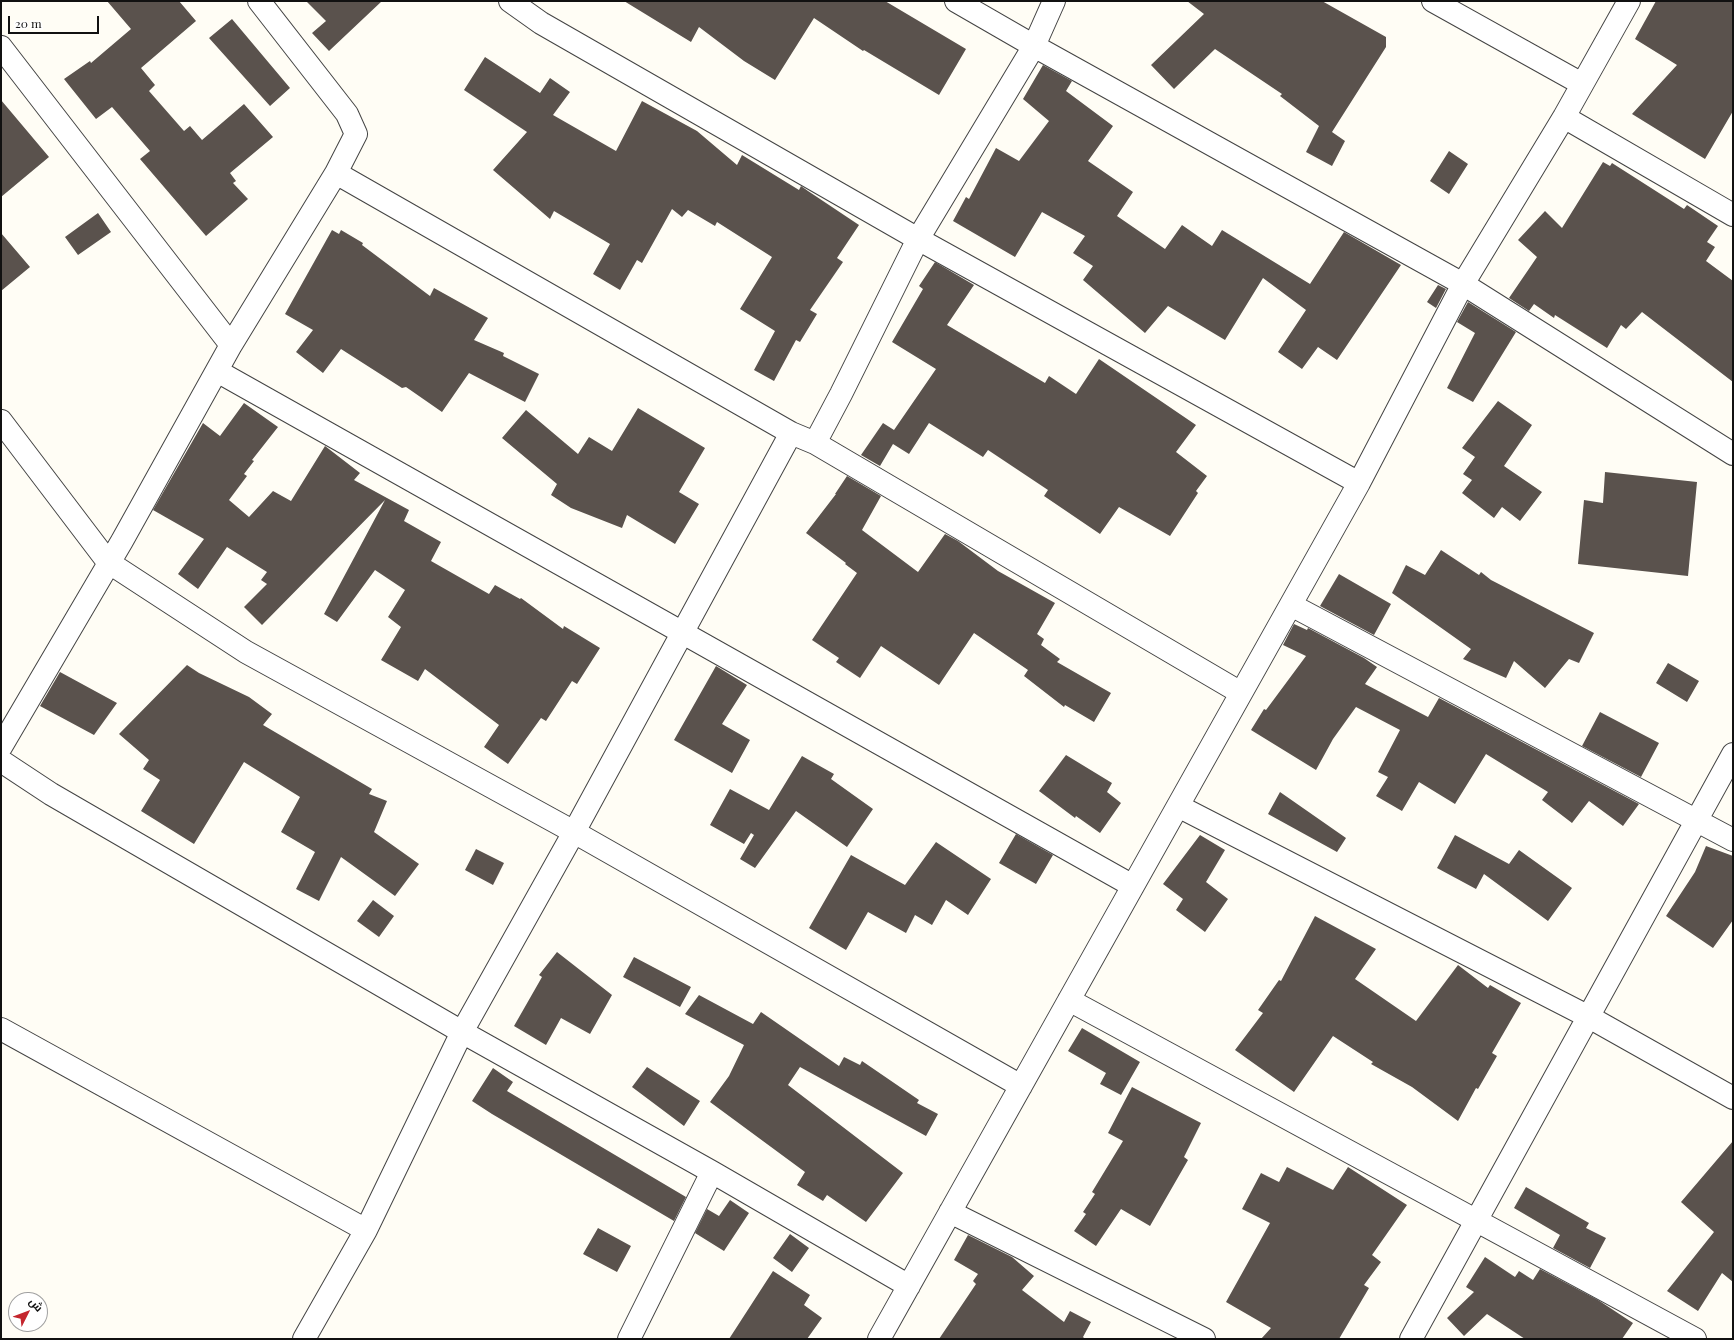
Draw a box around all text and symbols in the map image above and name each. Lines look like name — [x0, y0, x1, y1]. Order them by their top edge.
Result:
scale bar — [10, 8, 101, 34]
text: 20 m — [15, 15, 42, 31]
north arrow — [8, 1292, 48, 1332]
text: ش — [26, 1294, 47, 1315]

